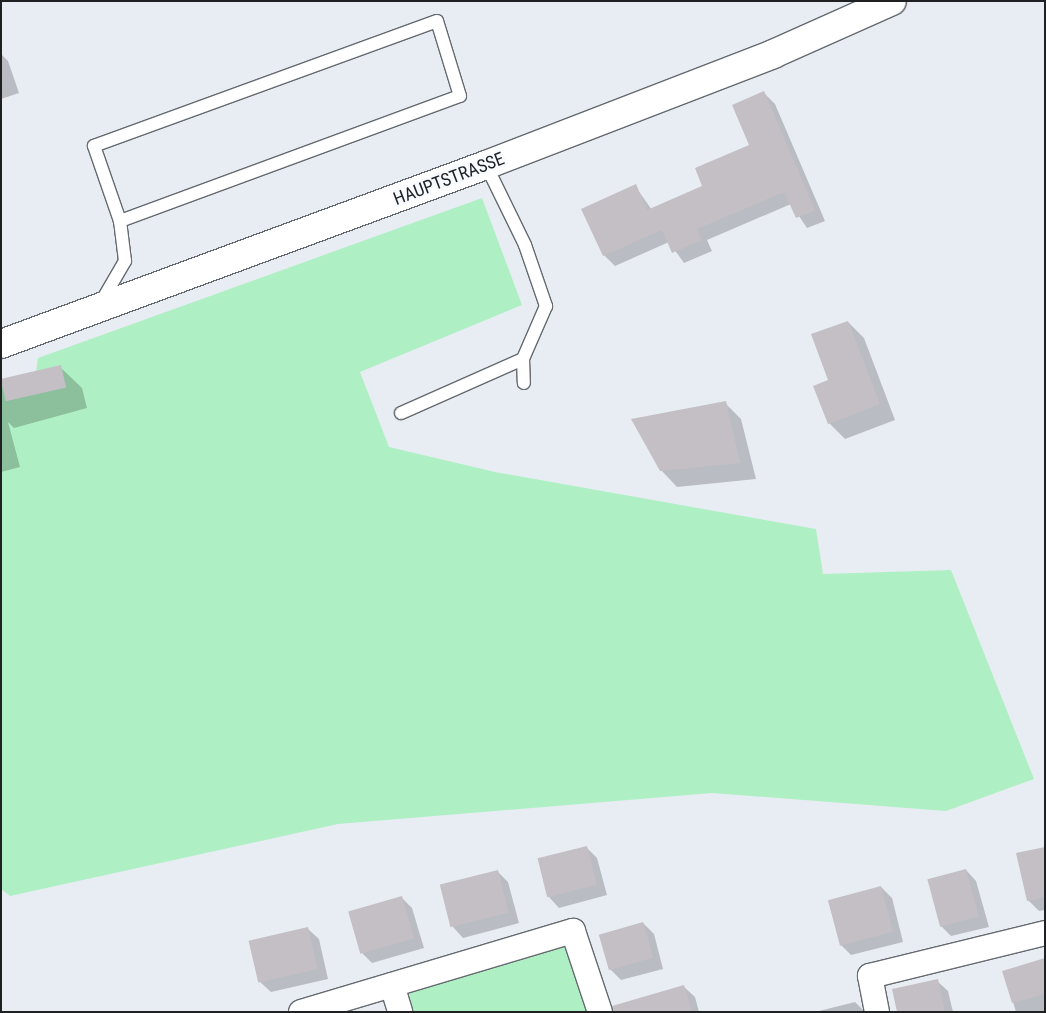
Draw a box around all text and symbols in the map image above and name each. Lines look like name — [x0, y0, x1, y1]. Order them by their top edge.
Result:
street label: HAUPTSTRASSE — [390, 148, 508, 210]

